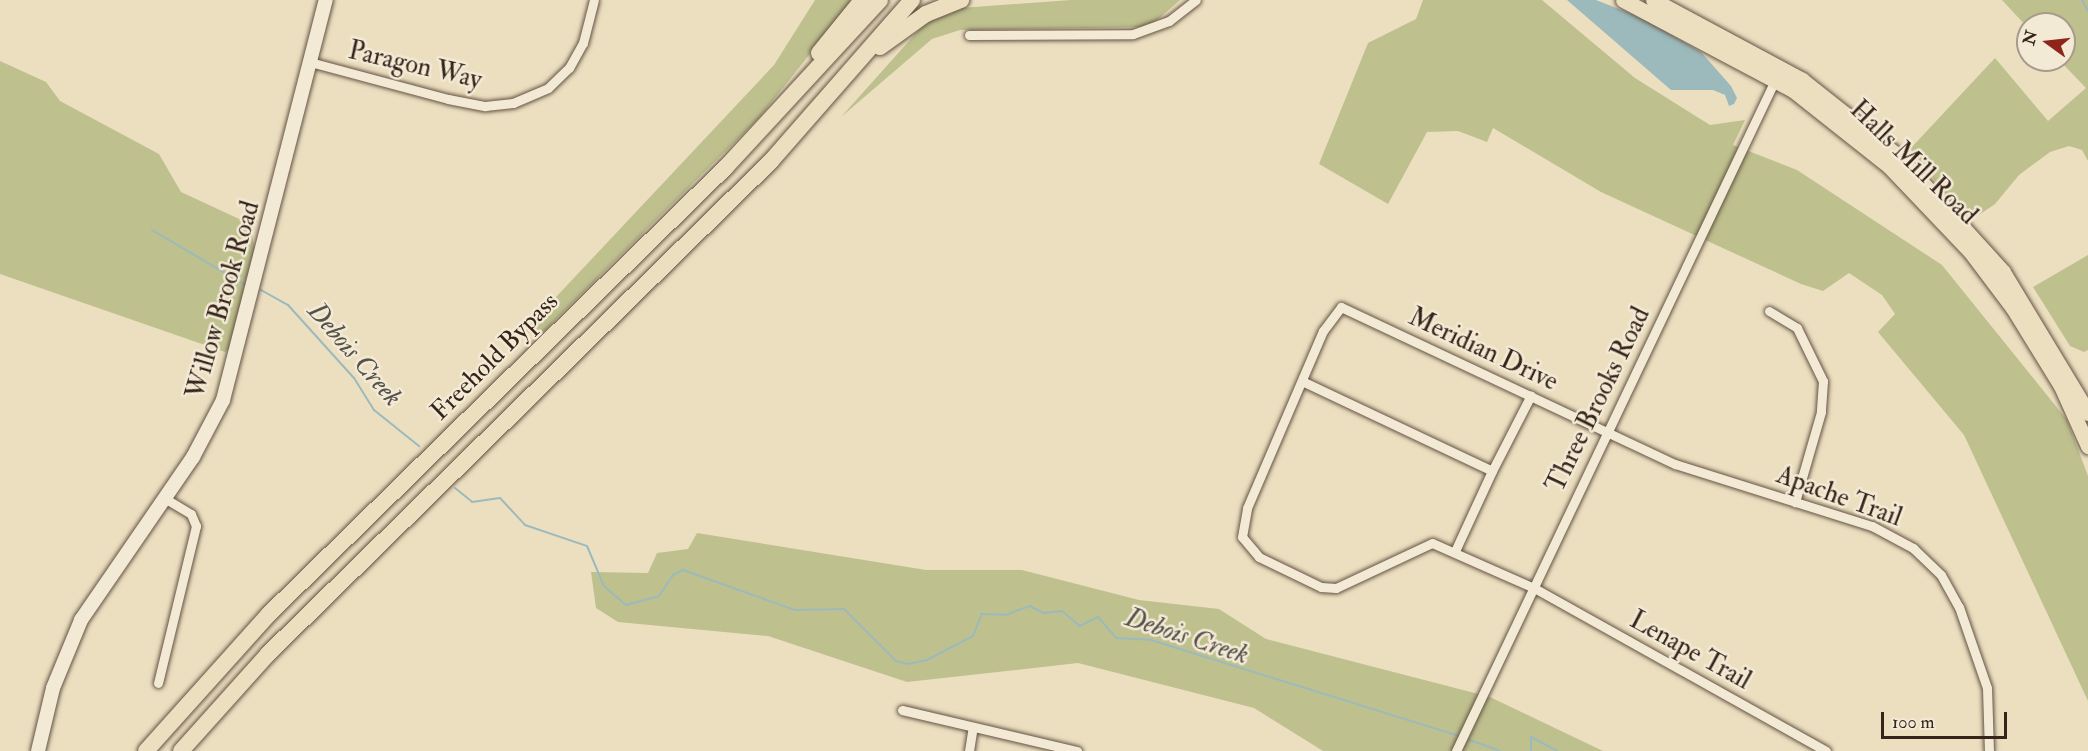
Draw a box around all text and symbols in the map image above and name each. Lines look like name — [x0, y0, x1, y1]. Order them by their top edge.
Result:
north arrow — [2016, 12, 2076, 72]
text: N — [2019, 28, 2042, 47]
street label: Paragon Way — [345, 36, 485, 96]
street label: Halls Mill Road — [1843, 94, 1983, 232]
street label: Willow Brook Road — [181, 198, 267, 402]
street label: Freehold Bypass — [425, 287, 565, 427]
water label: Debois Creek — [301, 295, 409, 413]
street label: Meridian Drive — [1404, 302, 1562, 398]
street label: Three Brooks Road — [1541, 302, 1657, 498]
street label: Apache Trail — [1772, 460, 1906, 534]
water label: Debois Creek — [1121, 601, 1253, 671]
street label: Lenape Trail — [1624, 605, 1756, 697]
scale bar — [1884, 700, 2010, 738]
text: 100 m — [1892, 711, 1935, 734]

